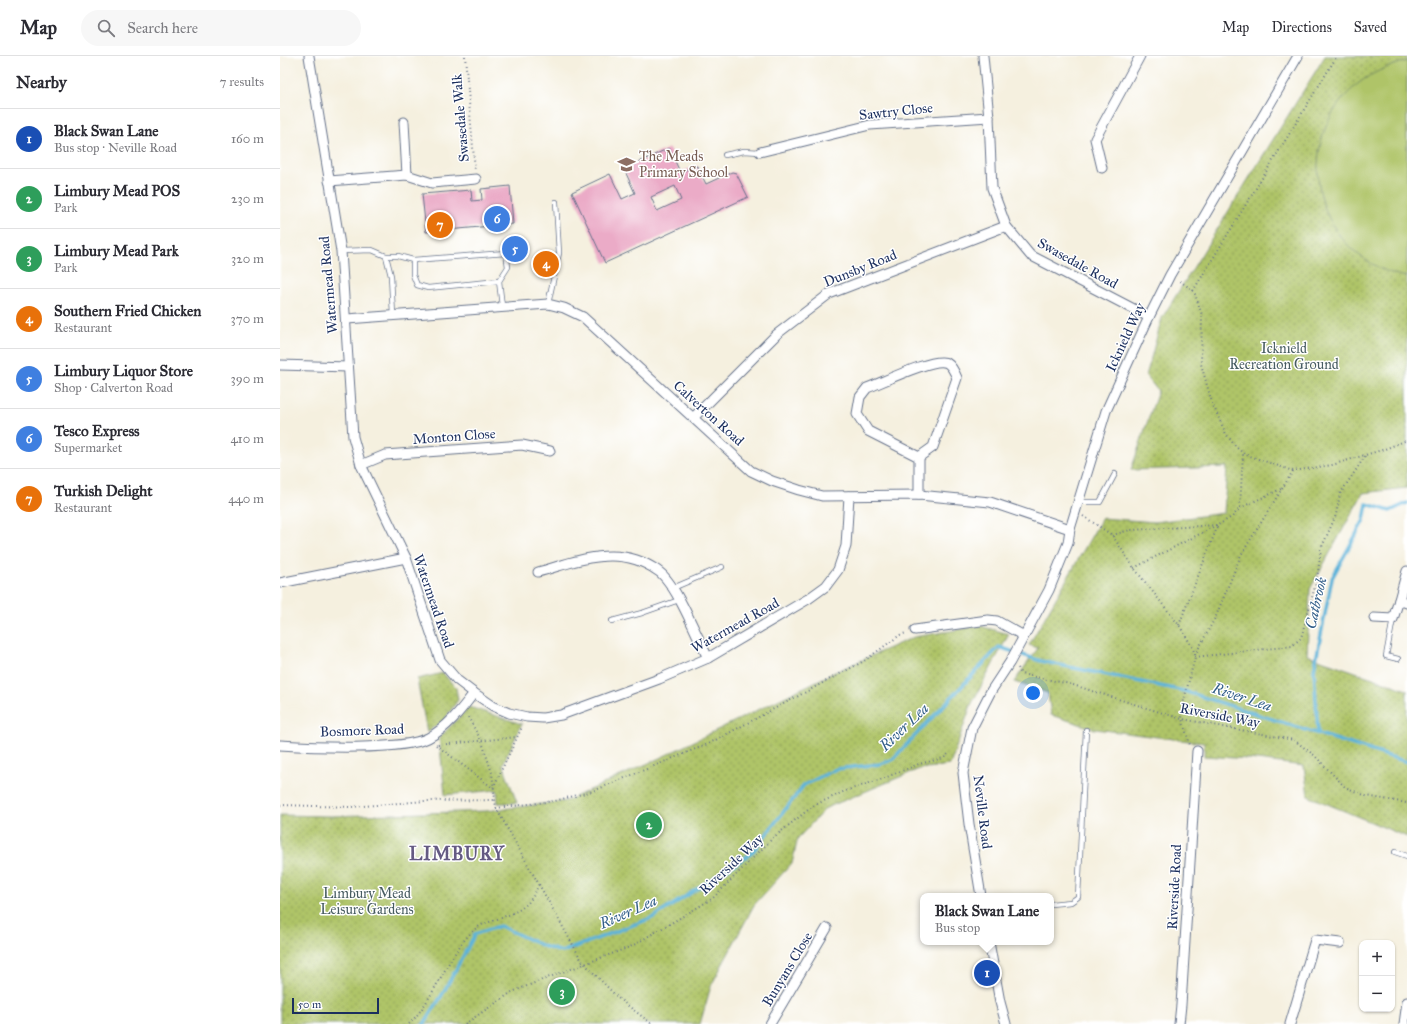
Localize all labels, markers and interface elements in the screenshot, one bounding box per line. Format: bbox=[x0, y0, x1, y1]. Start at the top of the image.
search box bbox=[81, 10, 361, 46]
text: Map bbox=[20, 16, 57, 39]
icon: search bbox=[95, 17, 117, 39]
text: Search here bbox=[127, 19, 198, 37]
text: Map bbox=[1222, 19, 1249, 36]
text: Directions bbox=[1271, 19, 1332, 36]
text: Saved bbox=[1354, 19, 1387, 36]
text: Nearby bbox=[16, 72, 67, 93]
street label: Swasedale Walk bbox=[448, 73, 473, 163]
text: 7 results bbox=[220, 74, 264, 90]
street label: Sawtry Close bbox=[858, 99, 934, 124]
text: Black Swan Lane bbox=[54, 122, 159, 140]
text: 1 bbox=[26, 131, 32, 147]
text: 160 m bbox=[231, 131, 264, 147]
text: Bus stop · Neville Road bbox=[54, 140, 177, 156]
place label: The Meads Primary School bbox=[639, 148, 728, 181]
school or university icon: The Meads Primary School bbox=[616, 154, 636, 174]
text: Limbury Mead POS bbox=[54, 182, 180, 200]
text: 2 bbox=[26, 191, 32, 207]
text: 230 m bbox=[231, 191, 264, 207]
text: Park bbox=[54, 200, 78, 216]
pin: 6 bbox=[484, 204, 510, 234]
pin: 7 bbox=[427, 210, 453, 240]
pin: 5 bbox=[502, 234, 528, 264]
street label: Swasedale Road bbox=[1035, 234, 1121, 293]
street label: Watermead Road bbox=[316, 235, 341, 334]
text: Limbury Mead Park bbox=[54, 242, 179, 260]
street label: Dunsby Road bbox=[821, 246, 899, 291]
pin: 4 bbox=[533, 249, 559, 279]
text: 3 bbox=[26, 251, 32, 267]
text: 320 m bbox=[231, 251, 264, 267]
text: Park bbox=[54, 260, 78, 276]
street label: Icknield Way bbox=[1102, 300, 1149, 374]
text: Southern Fried Chicken bbox=[54, 302, 201, 320]
text: 4 bbox=[25, 311, 33, 327]
text: 370 m bbox=[231, 311, 264, 327]
text: Restaurant bbox=[54, 320, 112, 336]
park label: Icknield Recreation Ground bbox=[1229, 340, 1339, 373]
text: Limbury Liquor Store bbox=[54, 362, 193, 380]
text: 5 bbox=[26, 371, 32, 387]
text: 390 m bbox=[231, 371, 264, 387]
street label: Calverton Road bbox=[670, 377, 748, 450]
text: Shop · Calverton Road bbox=[54, 380, 173, 396]
text: Tesco Express bbox=[54, 422, 140, 440]
street label: Monton Close bbox=[412, 425, 496, 448]
text: 6 bbox=[26, 431, 32, 447]
text: 410 m bbox=[230, 431, 264, 447]
text: Supermarket bbox=[54, 440, 122, 456]
text: Turkish Delight bbox=[54, 482, 153, 500]
text: 7 bbox=[26, 491, 32, 507]
text: 440 m bbox=[228, 491, 264, 507]
text: Restaurant bbox=[54, 500, 112, 516]
street label: Watermead Road bbox=[410, 552, 458, 650]
water label: Catbrook bbox=[1301, 575, 1331, 631]
street label: Watermead Road bbox=[688, 594, 782, 657]
water label: River Lea bbox=[1209, 679, 1274, 715]
your location bbox=[1023, 683, 1043, 703]
water label: River Lea bbox=[875, 699, 932, 755]
street label: Riverside Way bbox=[1179, 699, 1262, 732]
street label: Bosmore Road bbox=[320, 721, 404, 740]
street label: Neville Road bbox=[970, 774, 995, 850]
pin: 2 bbox=[636, 810, 662, 840]
street label: Riverside Way bbox=[696, 830, 767, 898]
district label: LIMBURY bbox=[409, 843, 506, 865]
street label: Riverside Road bbox=[1164, 844, 1185, 930]
park label: Limbury Mead Leisure Gardens bbox=[320, 885, 414, 918]
water label: River Lea bbox=[596, 891, 659, 933]
popup bbox=[920, 893, 1054, 945]
text: Black Swan Lane bbox=[935, 902, 1039, 920]
text: Bus stop bbox=[935, 920, 980, 936]
street label: Bunyans Close bbox=[759, 929, 816, 1009]
map controls bbox=[1359, 940, 1395, 1012]
button: + bbox=[1359, 940, 1395, 976]
pin: 1 bbox=[974, 958, 1000, 988]
button: − bbox=[1359, 976, 1395, 1012]
pin: 3 bbox=[549, 977, 575, 1007]
scale bar bbox=[292, 996, 379, 1015]
text: 50 m bbox=[298, 998, 321, 1011]

